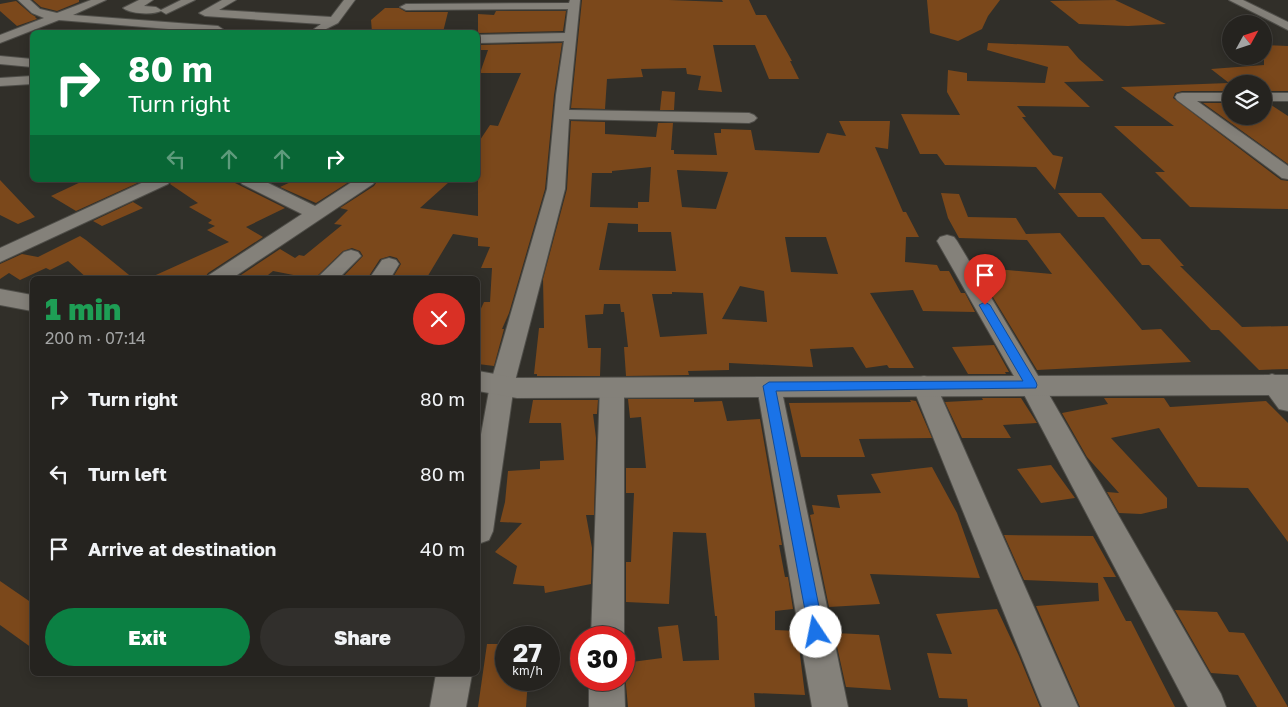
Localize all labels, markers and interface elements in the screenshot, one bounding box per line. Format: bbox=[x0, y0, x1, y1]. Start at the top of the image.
north arrow bbox=[1222, 15, 1272, 65]
map controls bbox=[1222, 15, 1272, 125]
text: 80 m bbox=[128, 48, 213, 90]
icon: right bbox=[45, 50, 110, 115]
button: layers bbox=[1222, 75, 1272, 125]
text: Turn right bbox=[128, 90, 231, 117]
icon: left bbox=[162, 145, 190, 173]
icon: ahead bbox=[215, 145, 243, 173]
icon: ahead bbox=[268, 145, 296, 173]
icon: right bbox=[321, 145, 349, 173]
pin bbox=[964, 254, 1006, 305]
icon: arrive bbox=[971, 261, 999, 289]
text: 1 min bbox=[45, 291, 121, 327]
button: close bbox=[413, 293, 465, 345]
text: 200 m · 07:14 bbox=[45, 328, 146, 348]
icon: right bbox=[45, 385, 73, 413]
text: Turn right bbox=[88, 387, 178, 410]
text: 80 m bbox=[420, 387, 465, 410]
icon: left bbox=[45, 460, 73, 488]
text: Turn left bbox=[88, 462, 167, 485]
text: 80 m bbox=[420, 462, 465, 485]
icon: arrive bbox=[45, 535, 73, 563]
text: Arrive at destination bbox=[88, 537, 276, 560]
text: 40 m bbox=[420, 537, 465, 560]
position arrow bbox=[789, 605, 841, 657]
button: Exit bbox=[45, 608, 250, 666]
button: Share bbox=[260, 608, 465, 666]
speed limit sign: 30 bbox=[570, 626, 635, 691]
text: 27 bbox=[513, 637, 542, 668]
text: km/h bbox=[512, 663, 543, 678]

